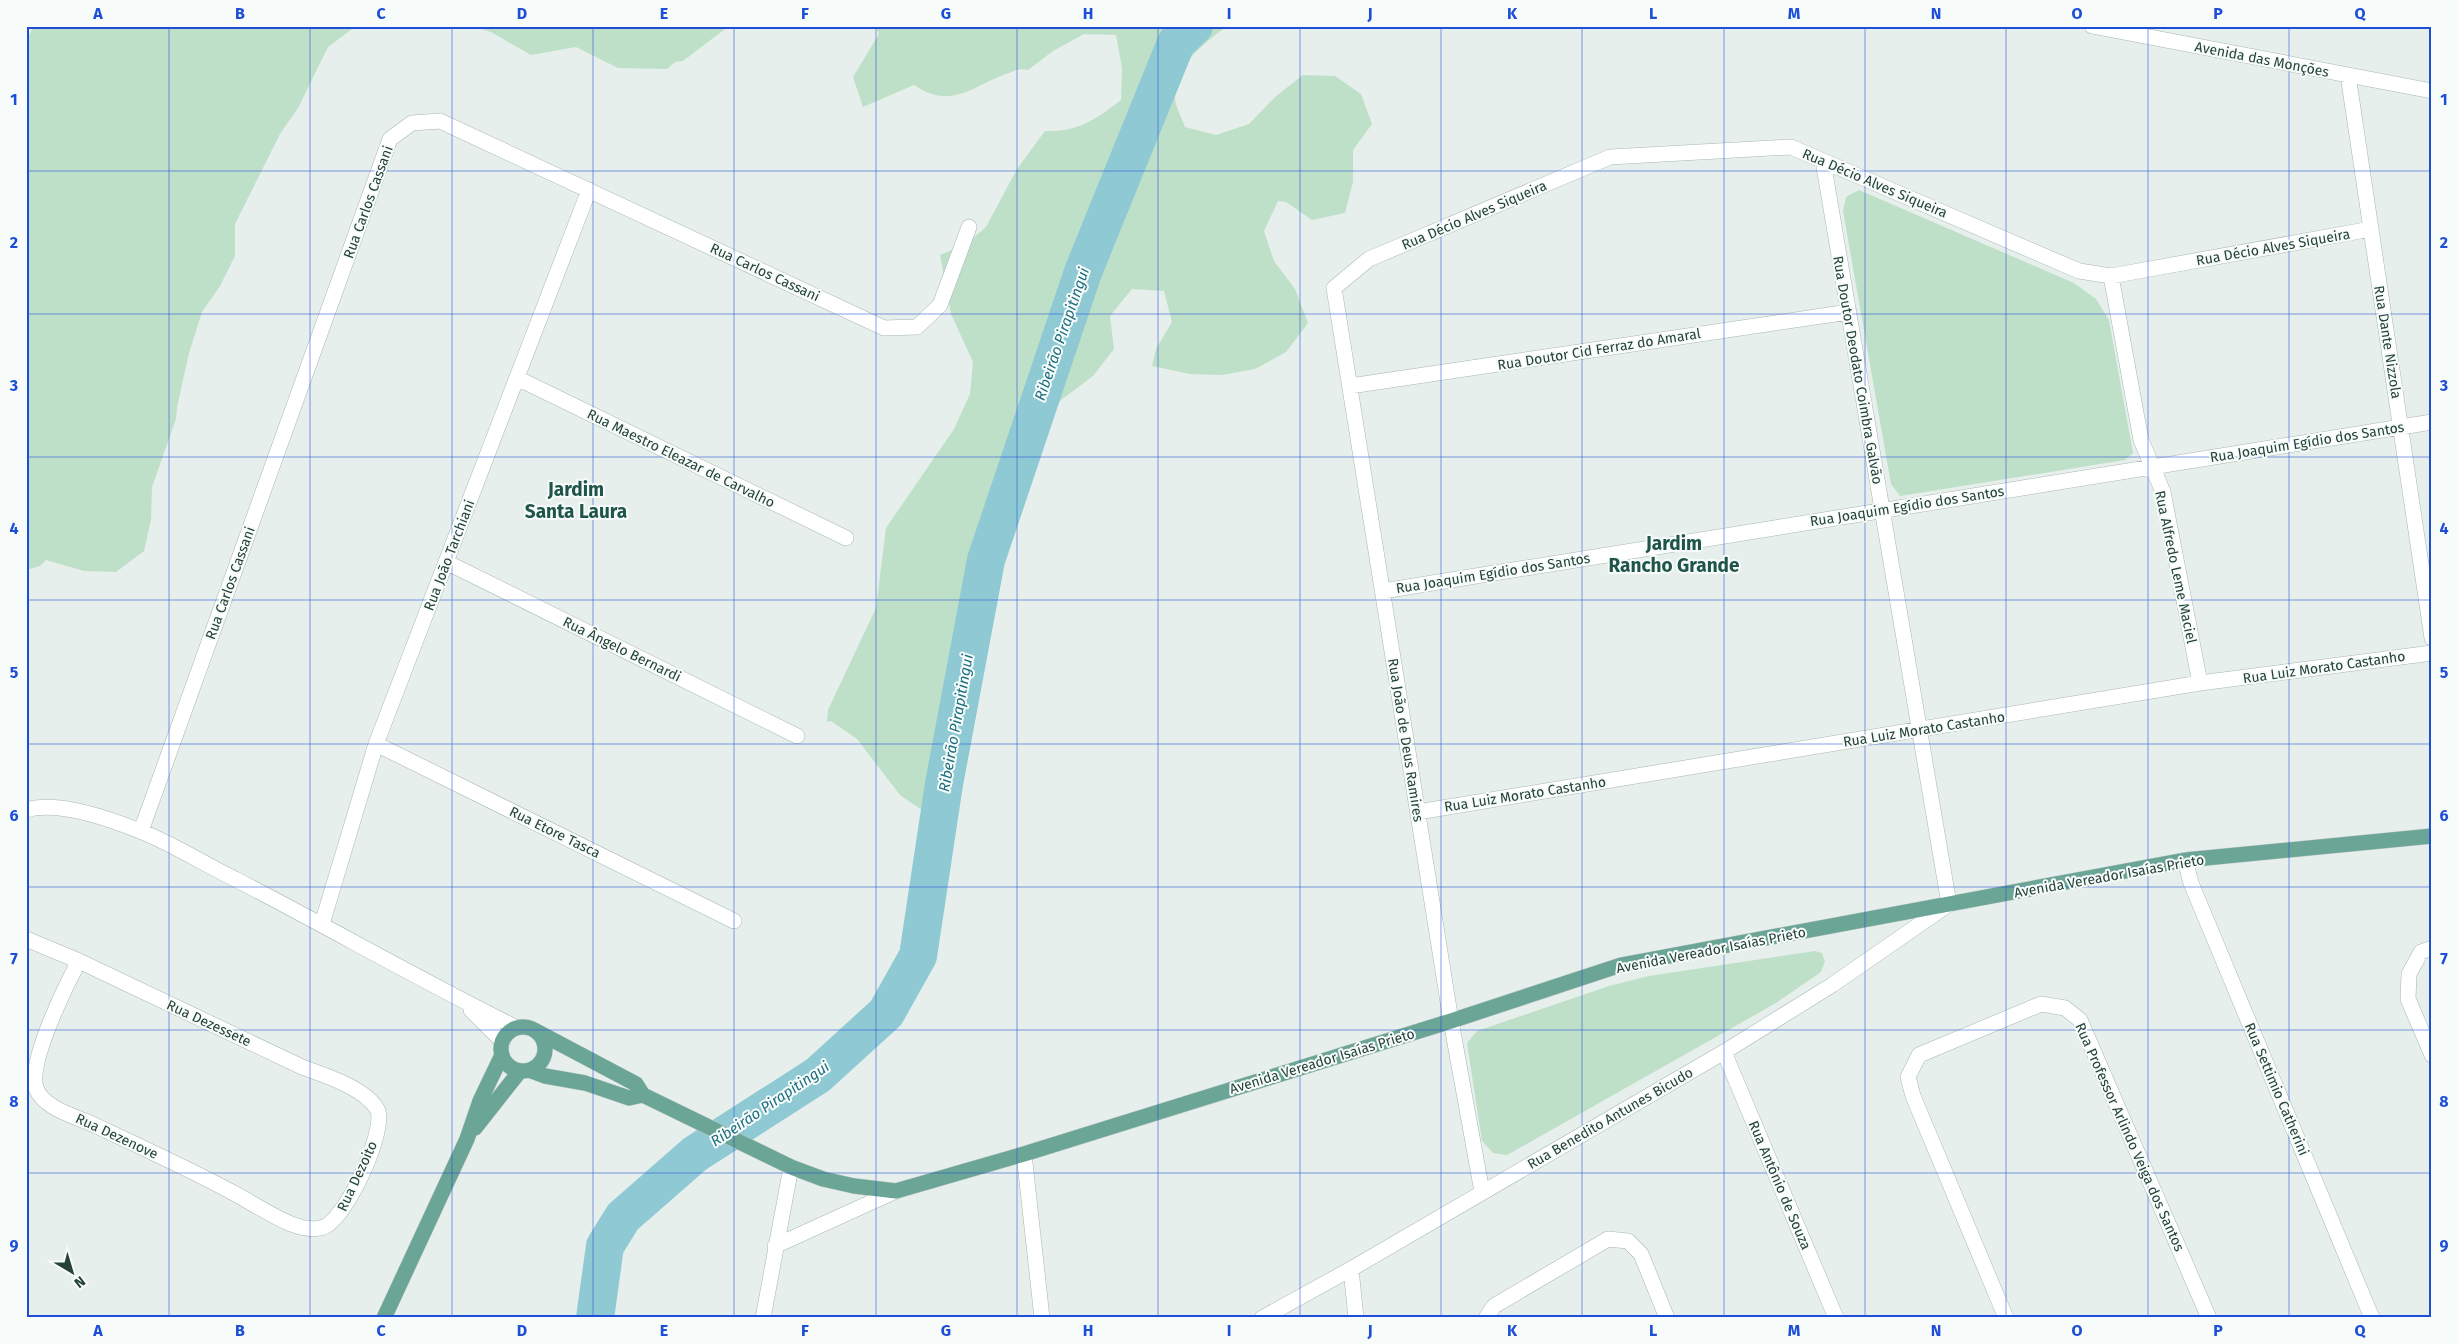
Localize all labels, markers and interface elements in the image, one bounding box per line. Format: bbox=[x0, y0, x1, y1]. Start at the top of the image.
text: A bbox=[92, 4, 103, 23]
text: B bbox=[235, 4, 245, 23]
text: C bbox=[376, 4, 386, 23]
text: D bbox=[517, 4, 527, 23]
text: E bbox=[660, 4, 668, 23]
text: F bbox=[801, 4, 809, 23]
text: G bbox=[941, 4, 951, 23]
text: H bbox=[1083, 4, 1093, 23]
text: I bbox=[1227, 4, 1231, 23]
text: J bbox=[1366, 4, 1373, 23]
text: K bbox=[1507, 4, 1518, 23]
text: L bbox=[1649, 4, 1657, 23]
text: M bbox=[1788, 4, 1801, 23]
text: N bbox=[1931, 4, 1941, 23]
text: O bbox=[2071, 4, 2083, 23]
text: P bbox=[2213, 4, 2223, 23]
text: Q bbox=[2354, 4, 2366, 23]
street label: Avenida das Monções bbox=[2193, 38, 2331, 81]
text: 1 bbox=[10, 90, 18, 109]
text: 1 bbox=[2440, 90, 2448, 109]
street label: Rua Carlos Cassani bbox=[340, 143, 397, 261]
street label: Rua Décio Alves Siqueira bbox=[1800, 145, 1950, 222]
street label: Rua Décio Alves Siqueira bbox=[1399, 177, 1549, 254]
street label: Rua Décio Alves Siqueira bbox=[2195, 226, 2351, 269]
text: 2 bbox=[10, 233, 18, 252]
text: 2 bbox=[2440, 233, 2448, 252]
street label: Rua Carlos Cassani bbox=[707, 240, 822, 305]
street label: Rua Doutor Deodato Coimbra Galvão bbox=[1829, 254, 1886, 486]
water label: Ribeirão Pirapitingui bbox=[1031, 265, 1093, 403]
street label: Rua Dante Nizzola bbox=[2370, 284, 2405, 400]
street label: Rua Doutor Cid Ferraz do Amaral bbox=[1496, 325, 1702, 374]
text: 3 bbox=[9, 376, 18, 395]
text: 3 bbox=[2439, 376, 2448, 395]
street label: Rua Maestro Eleazar de Carvalho bbox=[584, 405, 777, 511]
street label: Rua Joaquim Egídio dos Santos bbox=[2209, 419, 2406, 466]
district label: Jardim Santa Laura bbox=[525, 478, 627, 523]
street label: Rua Joaquim Egídio dos Santos bbox=[1809, 483, 2006, 530]
street label: Rua Alfredo Leme Maciel bbox=[2151, 489, 2200, 645]
street label: Rua João Tarchiani bbox=[420, 497, 478, 613]
text: 4 bbox=[9, 519, 19, 538]
text: 4 bbox=[2439, 519, 2449, 538]
street label: Rua Carlos Cassani bbox=[202, 524, 259, 642]
district label: Jardim Rancho Grande bbox=[1608, 532, 1740, 577]
street label: Rua Joaquim Egídio dos Santos bbox=[1395, 550, 1592, 597]
street label: Rua Ângelo Bernardi bbox=[560, 613, 684, 685]
street label: Rua Luiz Morato Castanho bbox=[2242, 648, 2406, 687]
water label: Ribeirão Pirapitingui bbox=[935, 653, 977, 793]
street label: Rua João de Deus Ramires bbox=[1384, 657, 1427, 824]
text: 5 bbox=[10, 663, 19, 682]
text: 5 bbox=[2440, 663, 2449, 682]
street label: Rua Luiz Morato Castanho bbox=[1842, 708, 2006, 751]
street label: Rua Luiz Morato Castanho bbox=[1443, 773, 1607, 816]
street label: Rua Etore Tasca bbox=[506, 803, 603, 862]
text: 6 bbox=[9, 806, 19, 825]
text: 6 bbox=[2439, 806, 2449, 825]
street label: Avenida Vereador Isaías Prieto bbox=[2013, 851, 2206, 902]
street label: Avenida Vereador Isaías Prieto bbox=[1615, 924, 1807, 977]
text: 7 bbox=[10, 949, 18, 968]
text: 7 bbox=[2440, 949, 2448, 968]
street label: Rua Dezessete bbox=[164, 996, 254, 1050]
street label: Rua Professor Arlindo Veiga dos Santos bbox=[2071, 1020, 2188, 1255]
street label: Rua Settimio Catherini bbox=[2241, 1020, 2312, 1158]
street label: Avenida Vereador Isaías Prieto bbox=[1227, 1025, 1417, 1098]
water label: Ribeirão Pirapitingui bbox=[707, 1058, 833, 1150]
street label: Rua Benedito Antunes Bicudo bbox=[1525, 1064, 1696, 1173]
text: 8 bbox=[9, 1092, 19, 1111]
text: 8 bbox=[2439, 1092, 2449, 1111]
street label: Rua Dezenove bbox=[73, 1110, 161, 1163]
street label: Rua Antônio de Souza bbox=[1745, 1118, 1814, 1252]
street label: Rua Dezoito bbox=[334, 1138, 381, 1214]
text: 9 bbox=[10, 1236, 19, 1255]
text: 9 bbox=[2440, 1236, 2449, 1255]
north arrow bbox=[48, 1246, 98, 1296]
text: N bbox=[71, 1272, 89, 1291]
text: A bbox=[92, 1321, 103, 1340]
text: B bbox=[235, 1321, 245, 1340]
text: C bbox=[376, 1321, 386, 1340]
text: D bbox=[517, 1321, 527, 1340]
text: E bbox=[660, 1321, 668, 1340]
text: F bbox=[801, 1321, 809, 1340]
text: G bbox=[941, 1321, 951, 1340]
text: H bbox=[1083, 1321, 1093, 1340]
text: I bbox=[1227, 1321, 1231, 1340]
text: J bbox=[1366, 1321, 1373, 1340]
text: K bbox=[1507, 1321, 1518, 1340]
text: L bbox=[1649, 1321, 1657, 1340]
text: M bbox=[1788, 1321, 1801, 1340]
text: N bbox=[1931, 1321, 1941, 1340]
text: O bbox=[2071, 1321, 2083, 1340]
text: P bbox=[2213, 1321, 2223, 1340]
text: Q bbox=[2354, 1321, 2366, 1340]

